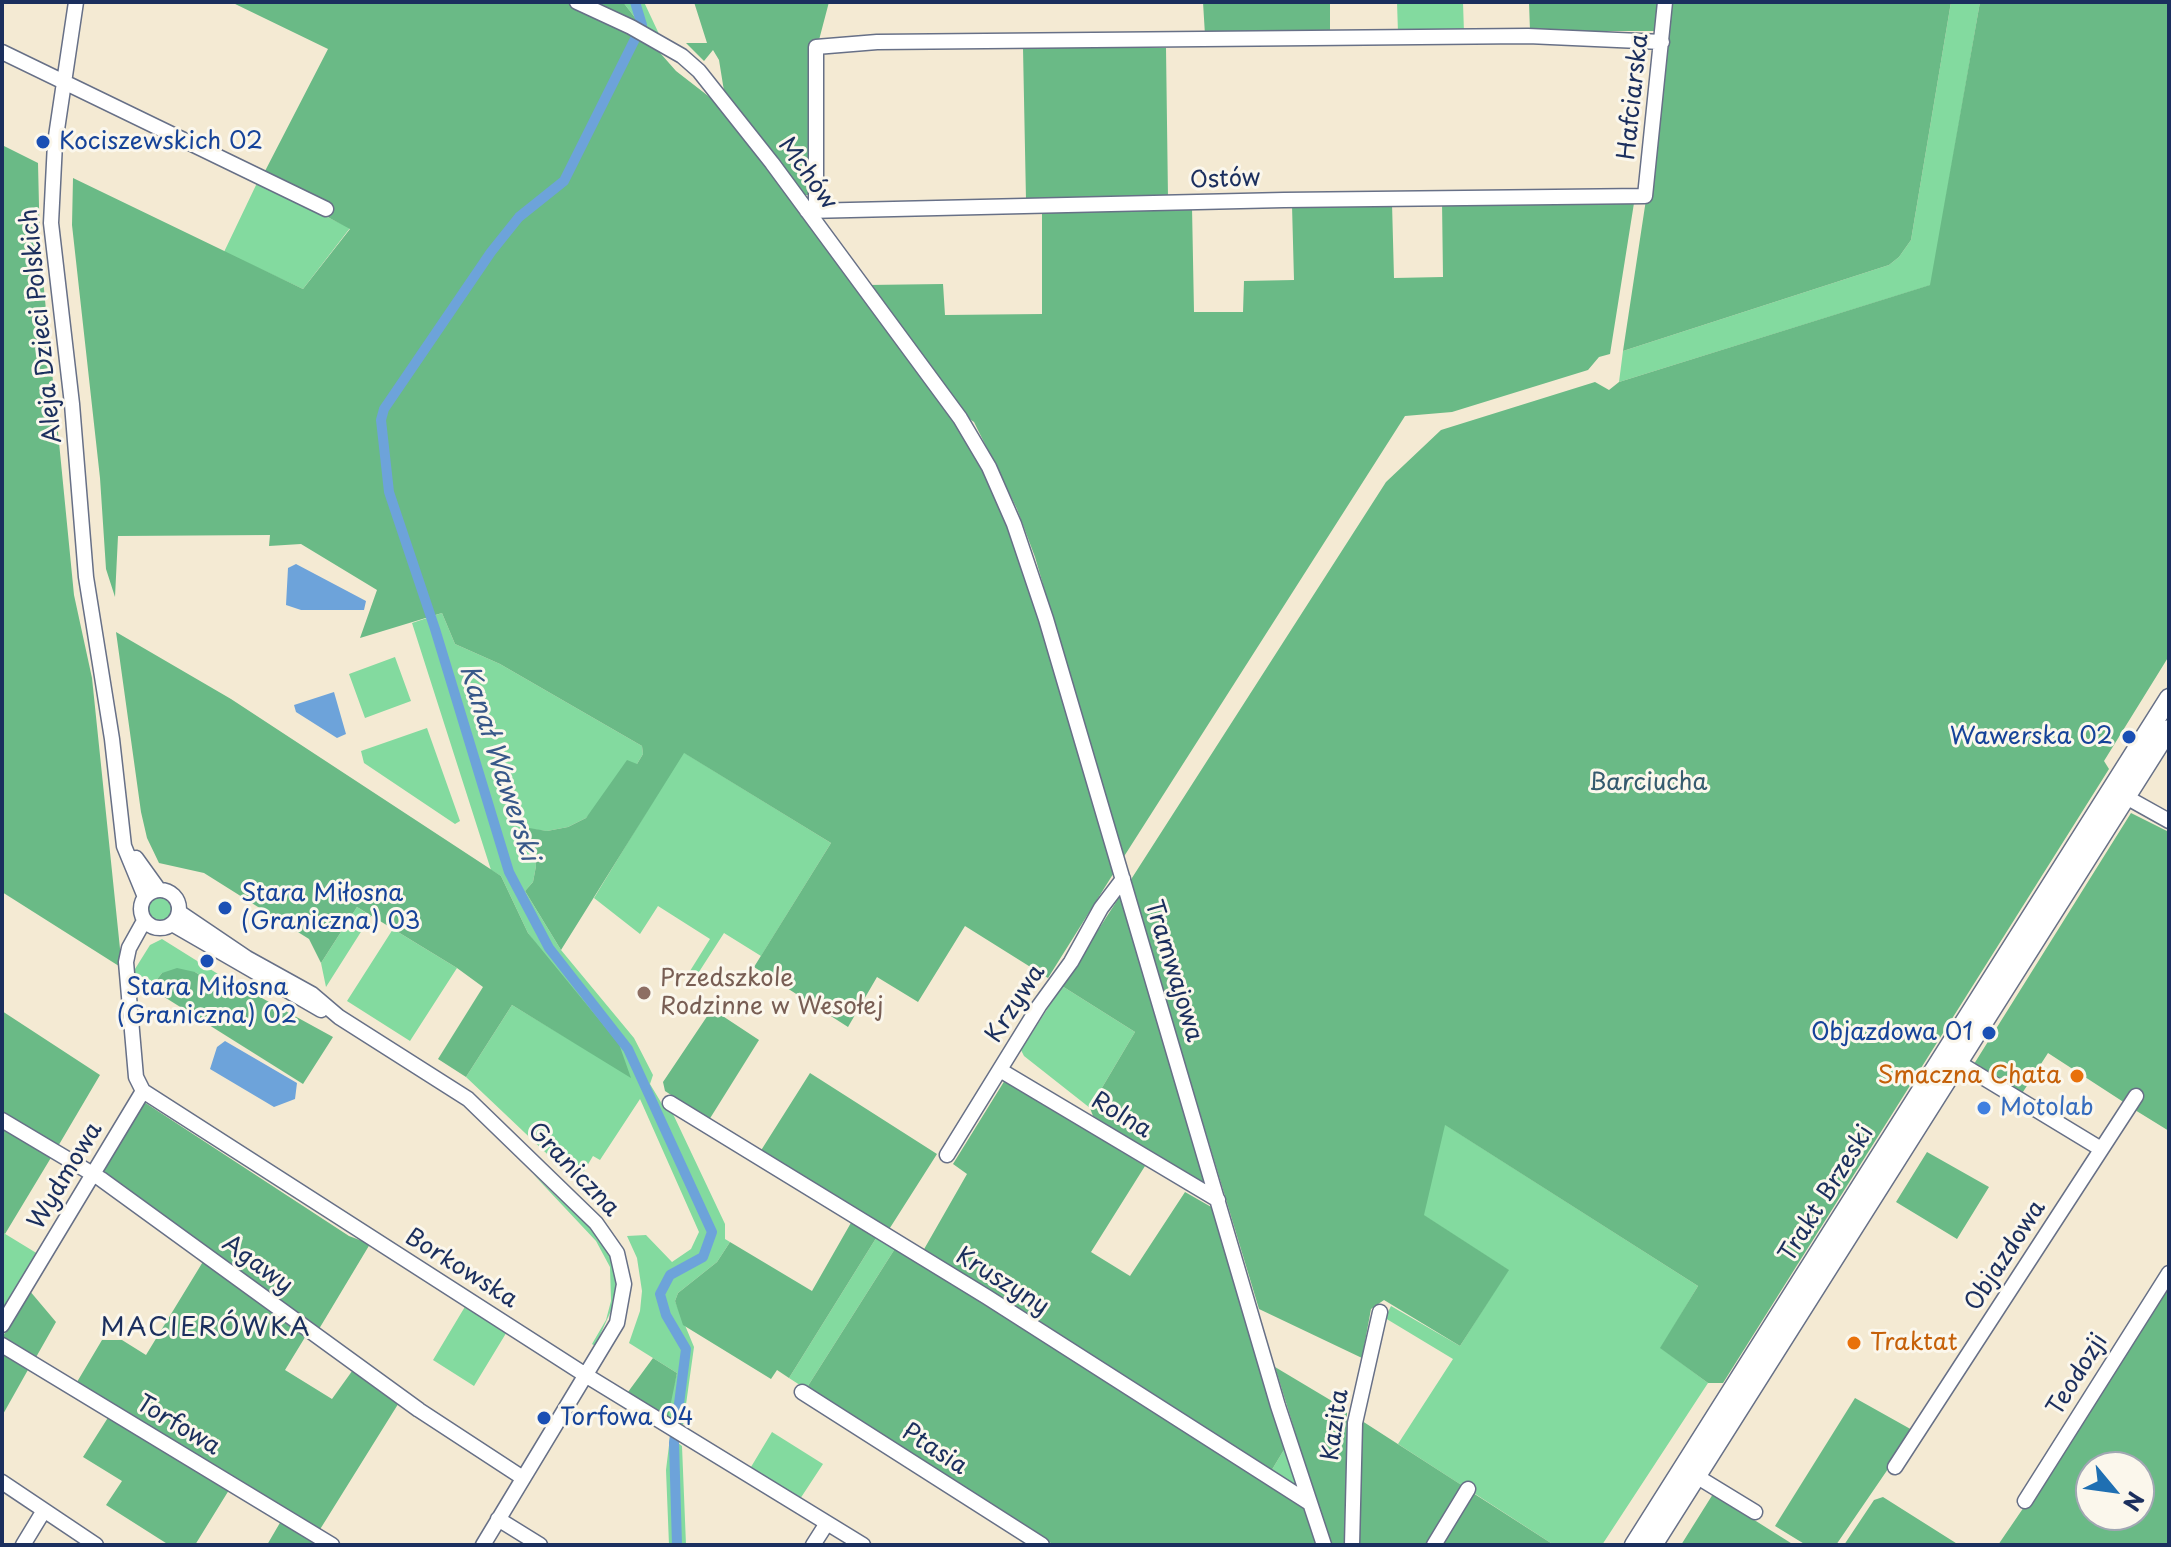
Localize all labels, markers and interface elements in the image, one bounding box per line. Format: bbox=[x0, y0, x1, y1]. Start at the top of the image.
street label: Hafciarska bbox=[1613, 32, 1655, 162]
place label: Kociszewskich 02 bbox=[59, 128, 263, 156]
street label: Mchów bbox=[771, 132, 843, 216]
marker: Kociszewskich 02 bbox=[34, 133, 52, 151]
street label: Ostów bbox=[1189, 164, 1261, 196]
street label: Aleja Dzieci Polskich bbox=[15, 207, 69, 445]
water label: Kanał Wawerski bbox=[452, 661, 544, 865]
place label: Wawerska 02 bbox=[1950, 723, 2113, 751]
marker: Wawerska 02 bbox=[2120, 728, 2138, 746]
park label: Barciucha bbox=[1589, 769, 1707, 797]
place label: Stara Miłosna (Graniczna) 03 bbox=[241, 880, 420, 936]
street label: Tramwajowa bbox=[1138, 897, 1208, 1045]
marker: Stara Miłosna (Graniczna) 03 bbox=[216, 899, 234, 917]
marker: Stara Miłosna (Graniczna) 02 bbox=[198, 952, 216, 970]
street label: Krzywa bbox=[980, 960, 1052, 1048]
place label: Przedszkole Rodzinne w Wesołej bbox=[660, 965, 884, 1021]
place label: Stara Miłosna (Graniczna) 02 bbox=[117, 974, 297, 1030]
marker: Przedszkole Rodzinne w Wesołej bbox=[635, 984, 653, 1002]
place label: Objazdowa 01 bbox=[1811, 1019, 1973, 1047]
marker: Objazdowa 01 bbox=[1980, 1024, 1998, 1042]
place label: Smaczna Chata bbox=[1877, 1062, 2061, 1090]
marker: Smaczna Chata bbox=[2068, 1067, 2086, 1085]
street label: Rolna bbox=[1086, 1087, 1156, 1145]
place label: Motolab bbox=[2000, 1094, 2094, 1122]
marker: Motolab bbox=[1975, 1099, 1993, 1117]
street label: Wydmowa bbox=[23, 1117, 109, 1235]
street label: Graniczna bbox=[521, 1117, 625, 1223]
street label: Trakt Brzeski bbox=[1774, 1120, 1880, 1268]
street label: Objazdowa bbox=[1960, 1195, 2052, 1317]
street label: Borkowska bbox=[399, 1223, 523, 1315]
street label: Agawy bbox=[216, 1230, 298, 1300]
street label: Kruszyny bbox=[950, 1242, 1054, 1322]
district label: MACIERÓWKA bbox=[102, 1313, 310, 1345]
place label: Traktat bbox=[1870, 1329, 1958, 1357]
street label: Teodozji bbox=[2042, 1329, 2114, 1421]
marker: Traktat bbox=[1845, 1334, 1863, 1352]
street label: Kazita bbox=[1317, 1387, 1355, 1463]
street label: Torfowa bbox=[131, 1390, 225, 1462]
place label: Torfowa 04 bbox=[560, 1404, 694, 1432]
marker: Torfowa 04 bbox=[535, 1409, 553, 1427]
street label: Ptasia bbox=[896, 1418, 972, 1482]
north arrow bbox=[2075, 1451, 2155, 1531]
text: N bbox=[2116, 1486, 2153, 1518]

